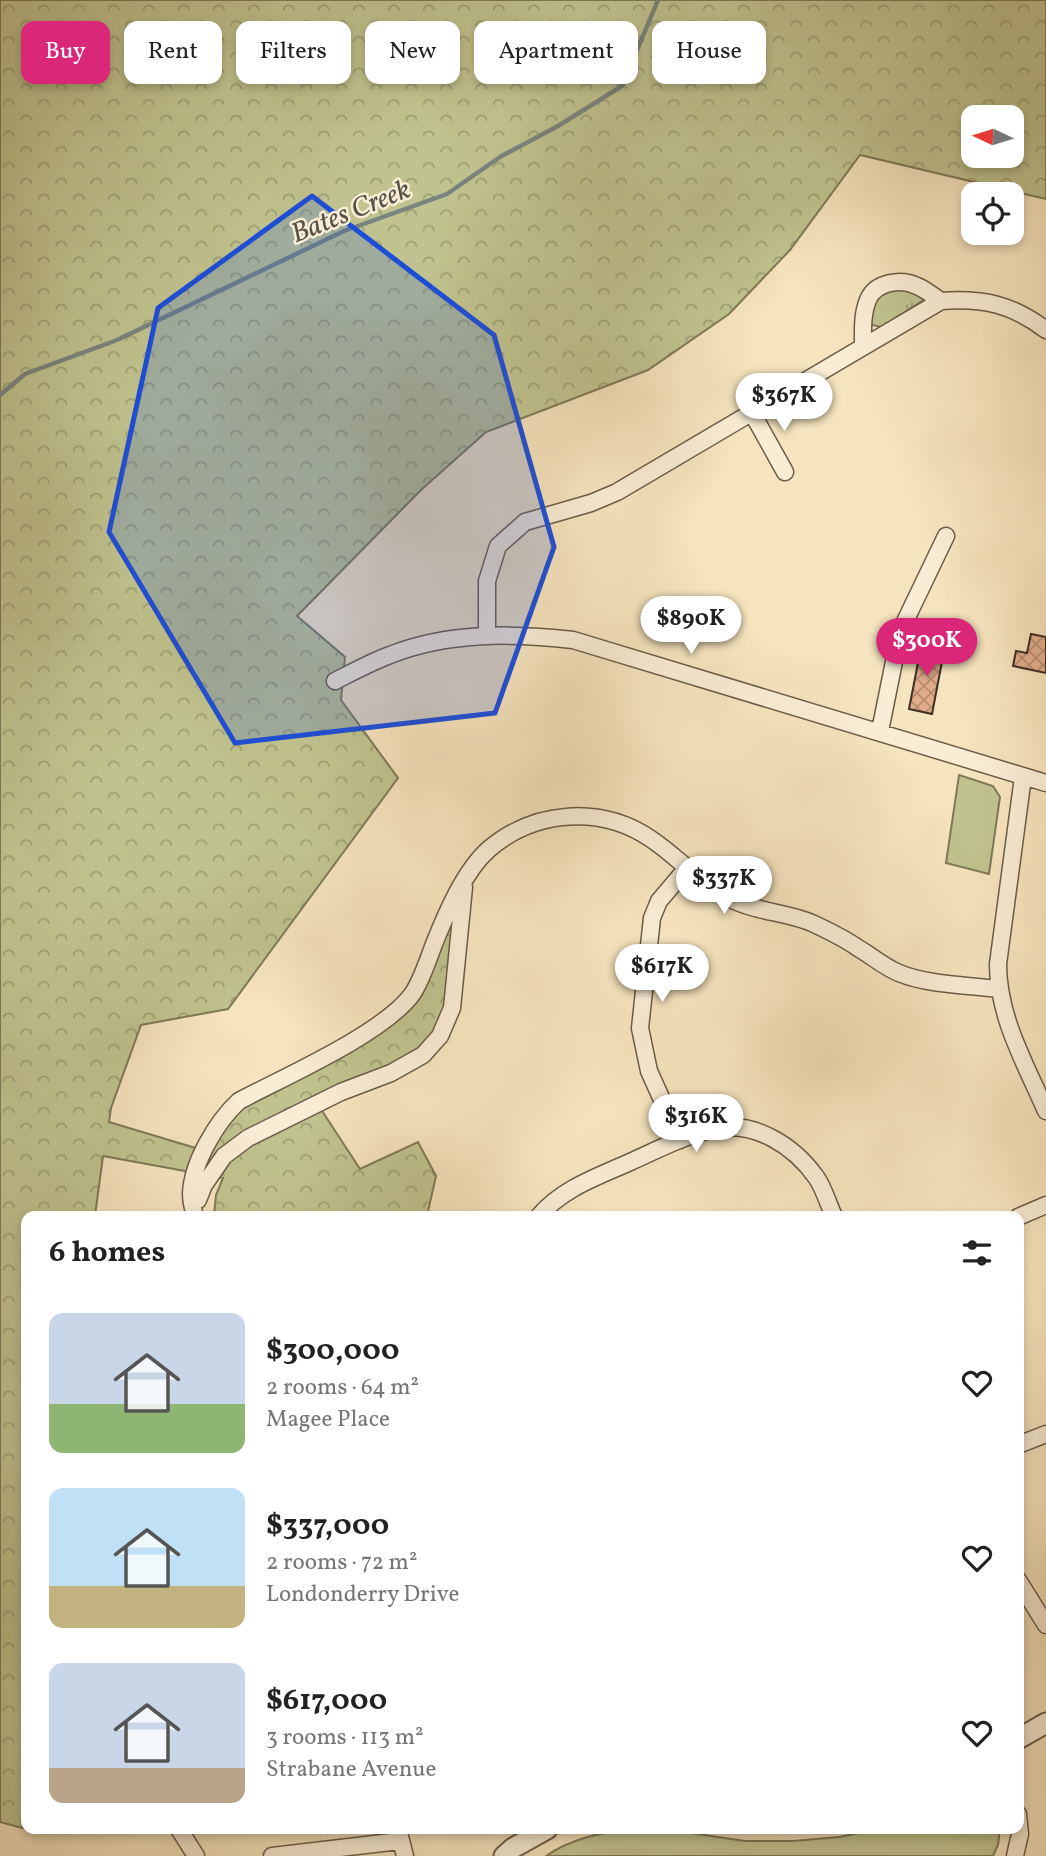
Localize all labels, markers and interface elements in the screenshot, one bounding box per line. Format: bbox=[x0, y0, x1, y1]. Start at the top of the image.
chip: Buy bbox=[21, 21, 110, 84]
chip: Rent bbox=[124, 21, 222, 84]
chip: Filters bbox=[236, 21, 351, 84]
chip: New bbox=[365, 21, 460, 84]
chip: Apartment bbox=[474, 21, 638, 84]
chip: House bbox=[652, 21, 766, 84]
north arrow bbox=[961, 105, 1024, 168]
map controls bbox=[961, 105, 1024, 245]
water label: Bates Creek bbox=[285, 171, 416, 254]
button: locate bbox=[961, 182, 1024, 245]
pin: $367K bbox=[735, 374, 833, 433]
text: $367K bbox=[752, 380, 816, 412]
pin: $890K bbox=[642, 596, 740, 656]
text: $890K bbox=[656, 603, 726, 635]
pin: $300K bbox=[878, 618, 976, 678]
text: $300K bbox=[892, 625, 962, 657]
pin: $337K bbox=[675, 856, 773, 916]
text: $337K bbox=[692, 863, 756, 895]
pin: $617K bbox=[613, 944, 711, 1004]
text: $617K bbox=[631, 951, 693, 983]
pin: $316K bbox=[647, 1094, 745, 1154]
text: $316K bbox=[664, 1101, 728, 1133]
text: 6 homes bbox=[49, 1232, 165, 1274]
icon: filters bbox=[958, 1234, 996, 1272]
text: $300,000 bbox=[266, 1330, 400, 1372]
icon: home bbox=[105, 1341, 189, 1425]
icon: heart bbox=[958, 1364, 996, 1402]
text: 2 rooms · 64 m² bbox=[266, 1372, 419, 1404]
text: Magee Place bbox=[266, 1404, 390, 1436]
text: $337,000 bbox=[266, 1505, 389, 1547]
icon: home bbox=[105, 1516, 189, 1600]
icon: heart bbox=[958, 1539, 996, 1577]
text: 2 rooms · 72 m² bbox=[266, 1547, 417, 1579]
text: Londonderry Drive bbox=[266, 1579, 459, 1611]
text: $617,000 bbox=[266, 1680, 387, 1722]
icon: home bbox=[105, 1691, 189, 1775]
icon: heart bbox=[958, 1714, 996, 1752]
text: 3 rooms · 113 m² bbox=[266, 1722, 424, 1754]
text: Strabane Avenue bbox=[266, 1754, 436, 1786]

